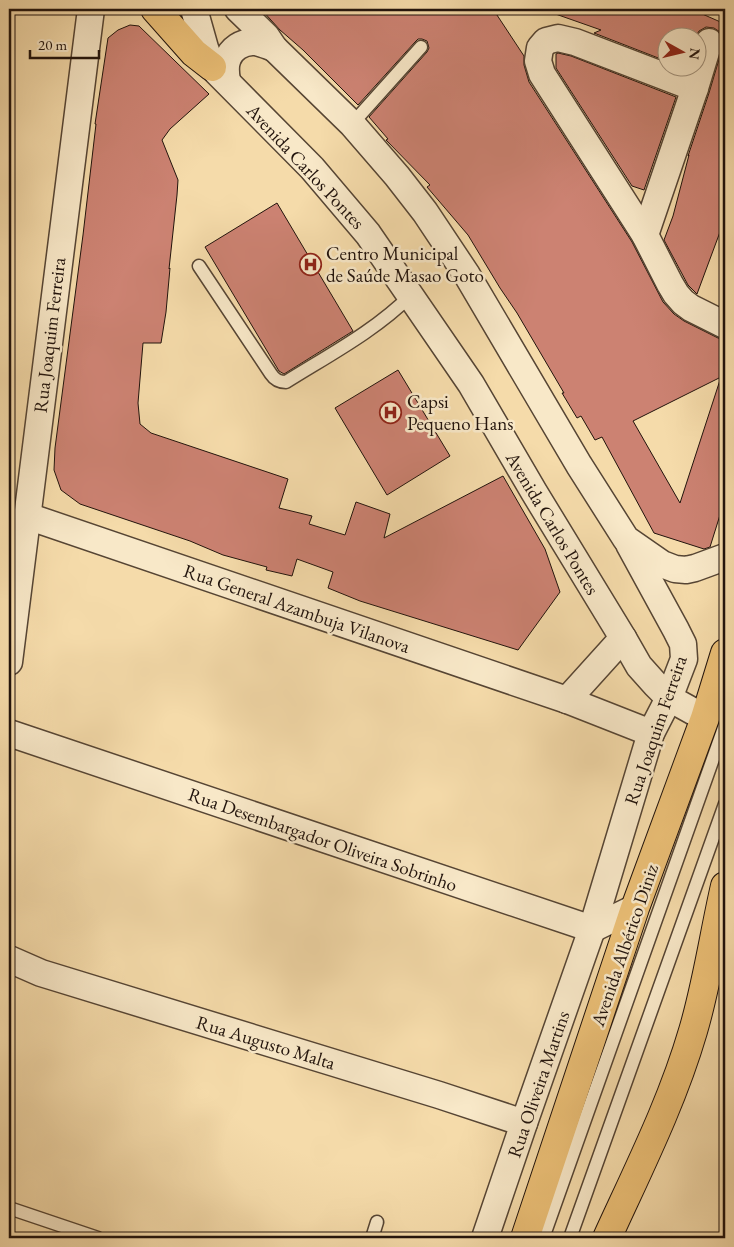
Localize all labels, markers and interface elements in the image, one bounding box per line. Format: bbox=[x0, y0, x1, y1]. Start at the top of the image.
scale bar bbox=[30, 28, 99, 60]
north arrow bbox=[656, 28, 706, 78]
text: 20 m bbox=[38, 35, 67, 54]
text: N bbox=[685, 47, 705, 61]
street label: Avenida Carlos Pontes bbox=[240, 98, 370, 234]
place label: Centro Municipal de Saúde Masao Goto bbox=[326, 241, 484, 288]
hospital icon: Centro Municipal de Saúde Masao Goto bbox=[298, 252, 322, 276]
street label: Rua Joaquim Ferreira bbox=[28, 255, 71, 414]
place label: Capsi Pequeno Hans bbox=[407, 389, 513, 436]
hospital icon: Capsi Pequeno Hans bbox=[379, 400, 403, 424]
street label: Avenida Carlos Pontes bbox=[499, 446, 605, 599]
street label: Rua General Azambuja Vilanova bbox=[180, 558, 414, 659]
street label: Rua Joaquim Ferreira bbox=[618, 652, 693, 808]
street label: Rua Desembargador Oliveira Sobrinho bbox=[185, 782, 461, 897]
street label: Avenida Albérico Diniz bbox=[585, 860, 664, 1031]
street label: Rua Oliveira Martins bbox=[502, 1007, 575, 1161]
street label: Rua Augusto Malta bbox=[193, 1009, 339, 1076]

